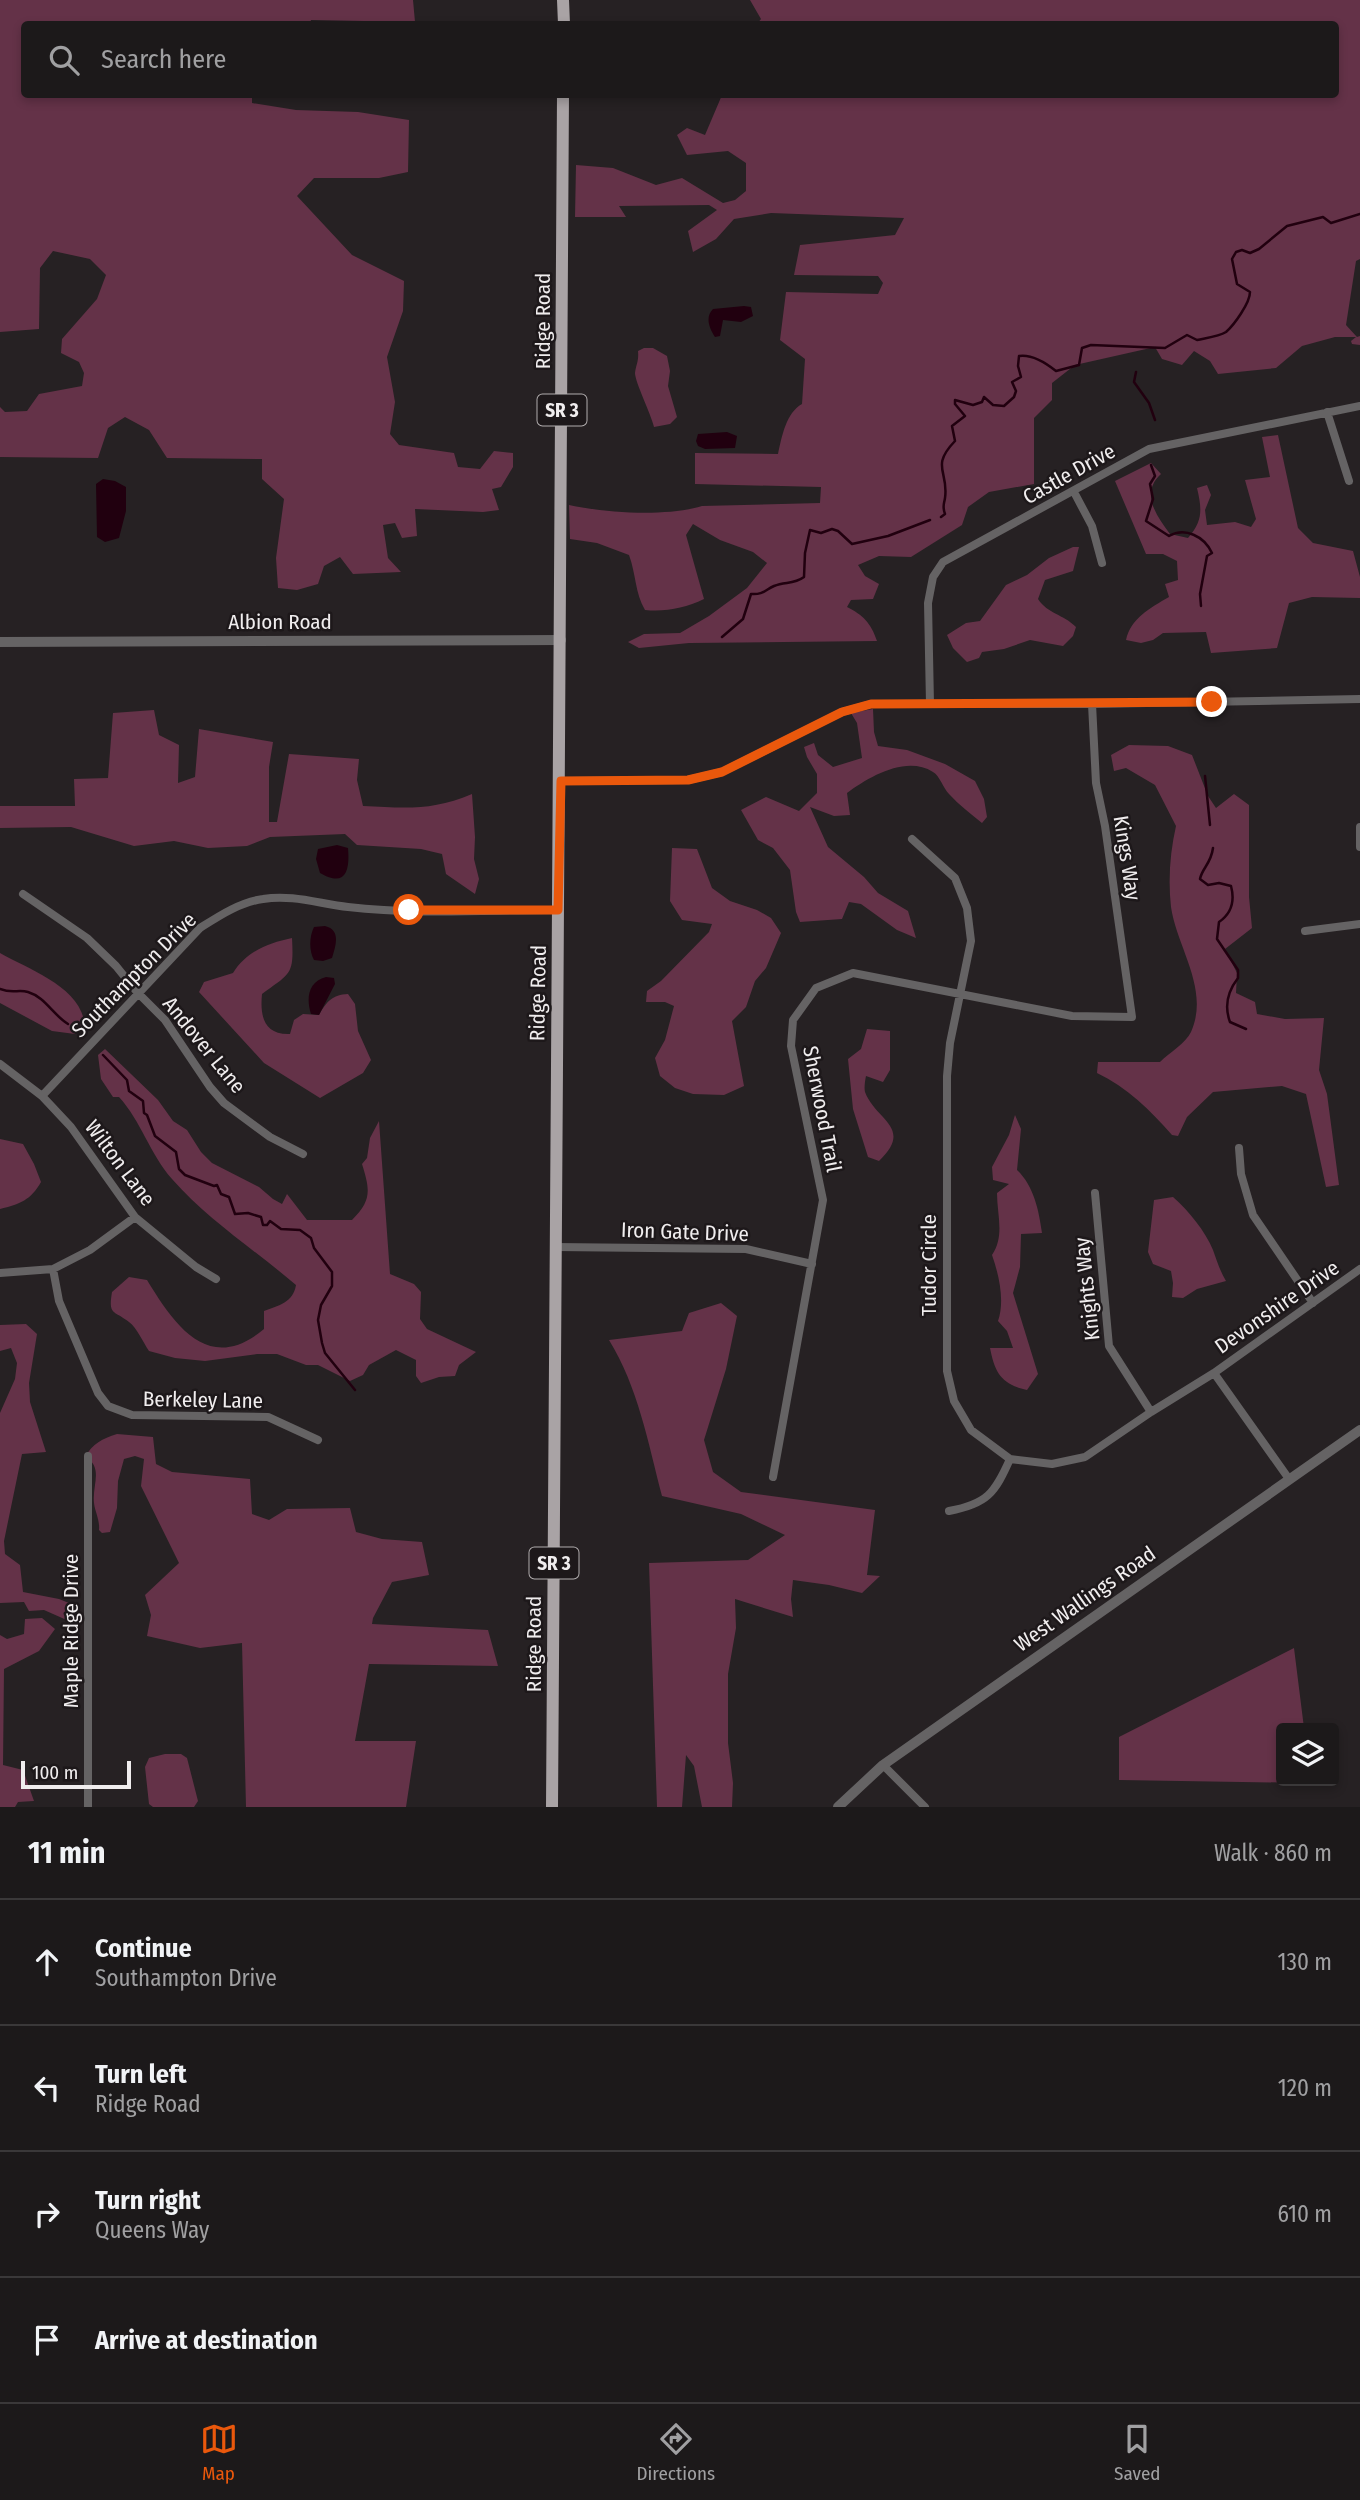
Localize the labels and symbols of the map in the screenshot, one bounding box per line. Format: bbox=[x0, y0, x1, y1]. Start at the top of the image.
street label: Ridge Road bbox=[530, 273, 556, 369]
road number: SR 3 bbox=[538, 394, 586, 426]
street label: Castle Drive bbox=[1018, 438, 1120, 510]
street label: Albion Road bbox=[228, 609, 332, 635]
route end bbox=[1196, 686, 1227, 717]
street label: Kings Way bbox=[1107, 814, 1147, 903]
route start bbox=[393, 894, 424, 925]
street label: Southampton Drive bbox=[66, 907, 202, 1043]
street label: Ridge Road bbox=[524, 945, 552, 1041]
street label: Andover Lane bbox=[157, 991, 251, 1099]
street label: Sherwood Trail bbox=[797, 1044, 847, 1175]
street label: Wilton Lane bbox=[79, 1115, 161, 1211]
street label: Tudor Circle bbox=[916, 1214, 942, 1316]
street label: Iron Gate Drive bbox=[621, 1217, 749, 1247]
street label: Knights Way bbox=[1069, 1235, 1105, 1342]
street label: Devonshire Drive bbox=[1210, 1255, 1344, 1359]
street label: Berkeley Lane bbox=[143, 1386, 263, 1414]
street label: West Wallings Road bbox=[1009, 1541, 1161, 1657]
road number: SR 3 bbox=[530, 1548, 578, 1578]
street label: Maple Ridge Drive bbox=[58, 1554, 84, 1708]
street label: Ridge Road bbox=[521, 1596, 547, 1692]
scale bar bbox=[21, 1758, 131, 1790]

